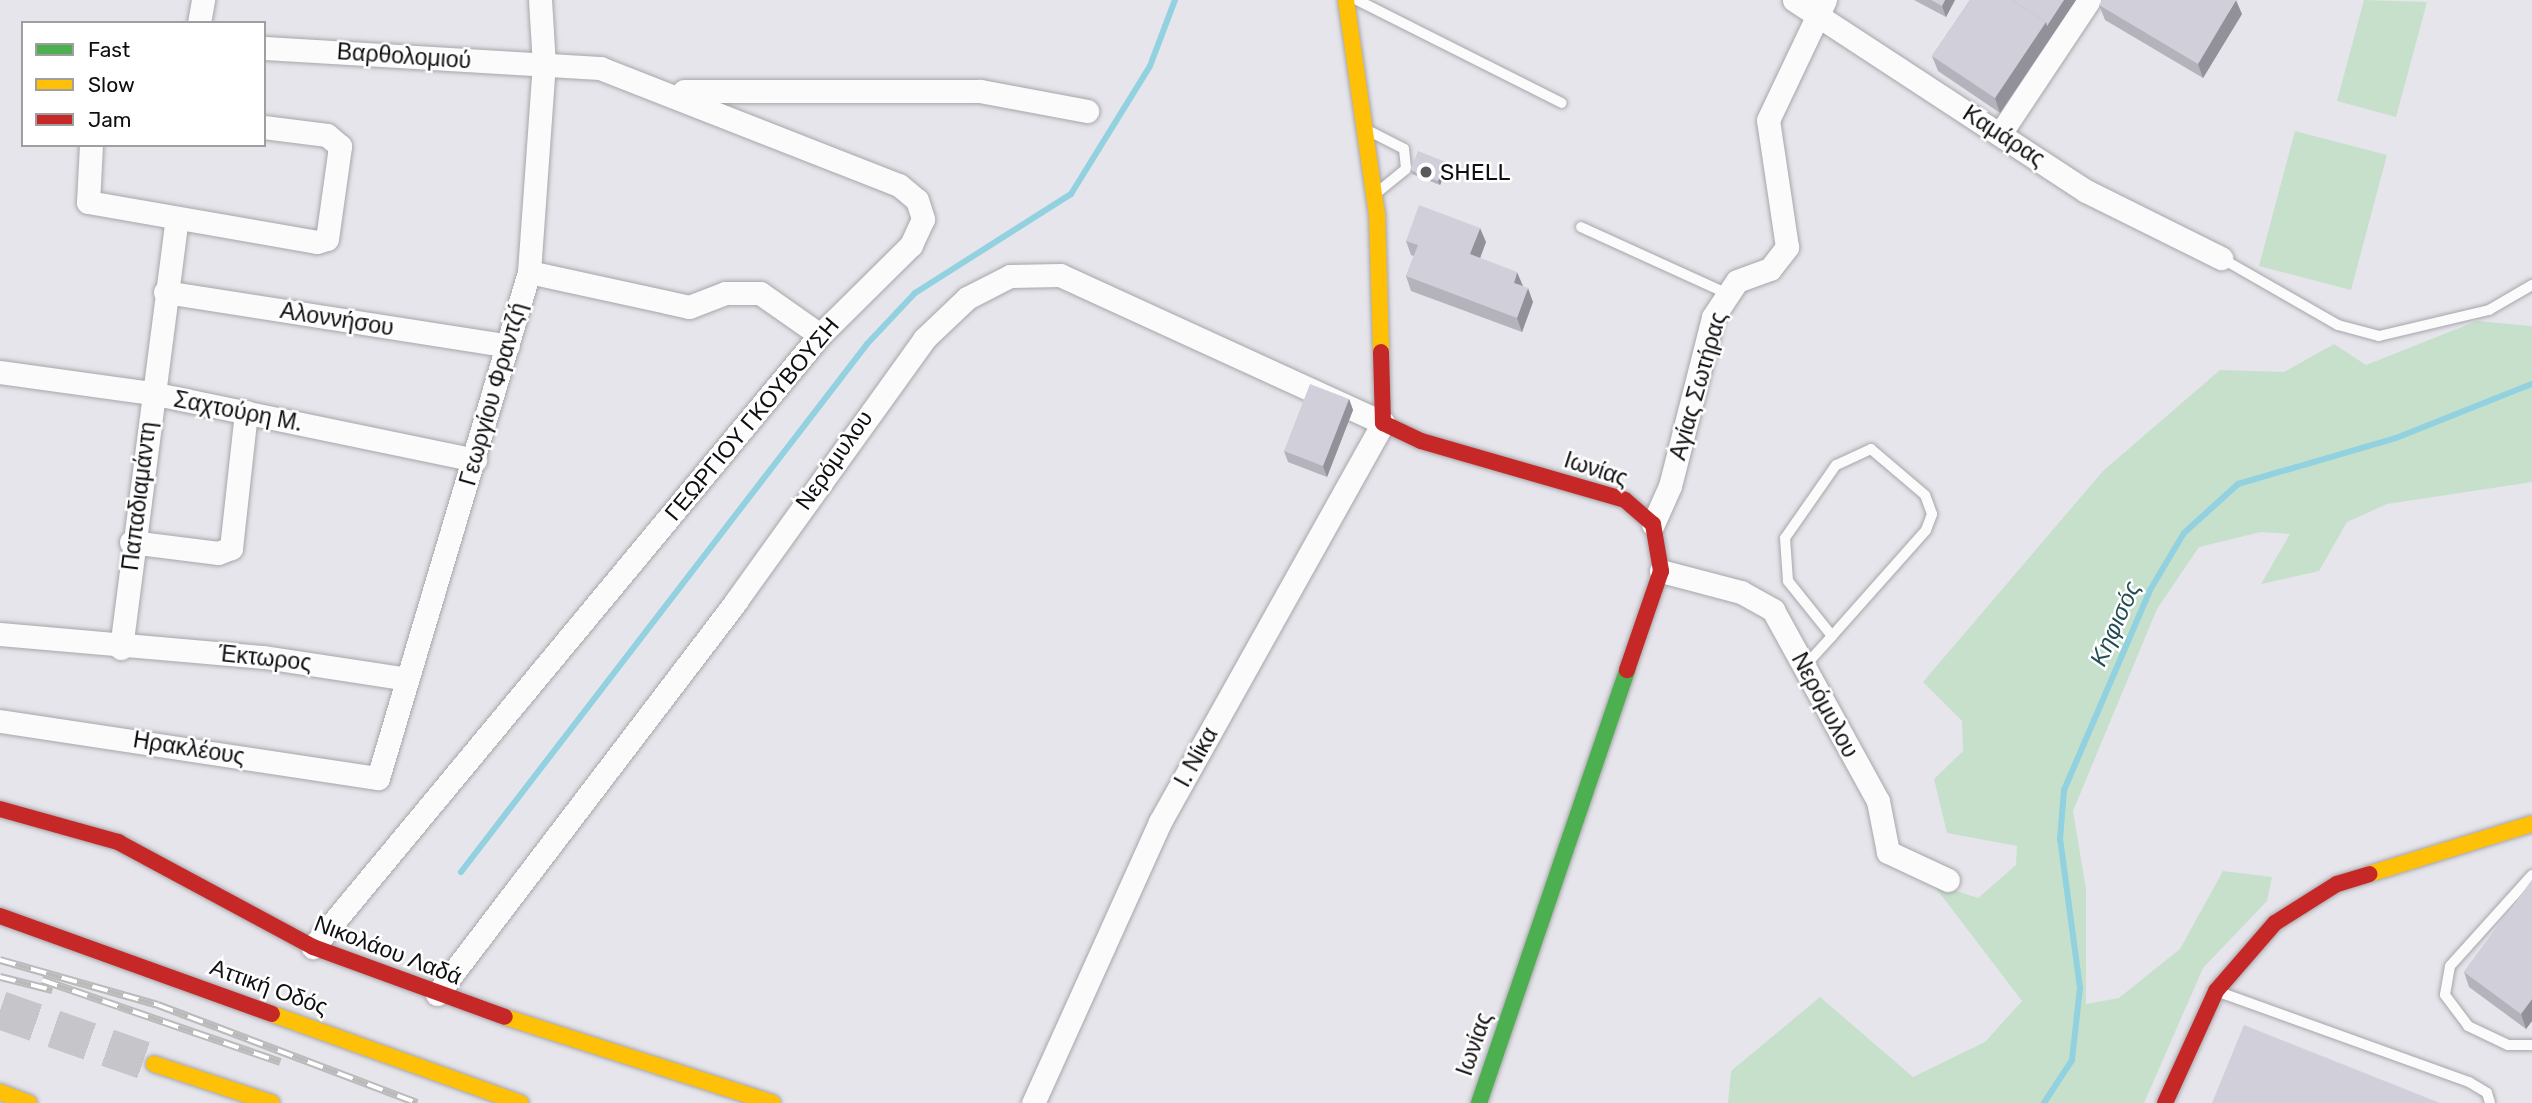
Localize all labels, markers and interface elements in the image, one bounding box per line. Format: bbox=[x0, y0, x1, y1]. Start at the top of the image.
legend bbox=[21, 21, 266, 147]
text: Fast bbox=[88, 37, 130, 62]
street label: Βαρθολομιού bbox=[336, 38, 472, 74]
text: Slow bbox=[88, 72, 135, 97]
street label: Καμάρας bbox=[1958, 99, 2050, 173]
text: Jam bbox=[88, 107, 132, 132]
place label: SHELL bbox=[1440, 158, 1511, 186]
marker: SHELL bbox=[1418, 164, 1434, 180]
street label: Αλοννήσου bbox=[278, 296, 396, 342]
street label: Γεωργίου Φραντζή bbox=[454, 299, 532, 489]
street label: Αγίας Σωτήρας bbox=[1664, 309, 1732, 463]
street label: ΓΕΩΡΓΙΟΥ ΓΚΟΥΒΟΥΣΗ bbox=[659, 312, 845, 526]
street label: Σαχτούρη Μ. bbox=[171, 385, 305, 437]
street label: Νερόμυλου bbox=[790, 405, 878, 515]
street label: Παπαδιαμάντη bbox=[116, 420, 162, 572]
street label: Ιωνίας bbox=[1561, 446, 1631, 492]
water label: Κηφισός bbox=[2085, 577, 2147, 671]
street label: Έκτωρος bbox=[217, 639, 313, 677]
street label: Νερόμυλου bbox=[1786, 648, 1864, 762]
street label: Ι. Νίκα bbox=[1168, 722, 1224, 792]
street label: Ηρακλέους bbox=[131, 726, 247, 770]
street label: Νικολάου Λαδά bbox=[310, 909, 466, 991]
street label: Αττική Οδός bbox=[206, 953, 332, 1021]
street label: Ιωνίας bbox=[1450, 1009, 1498, 1079]

